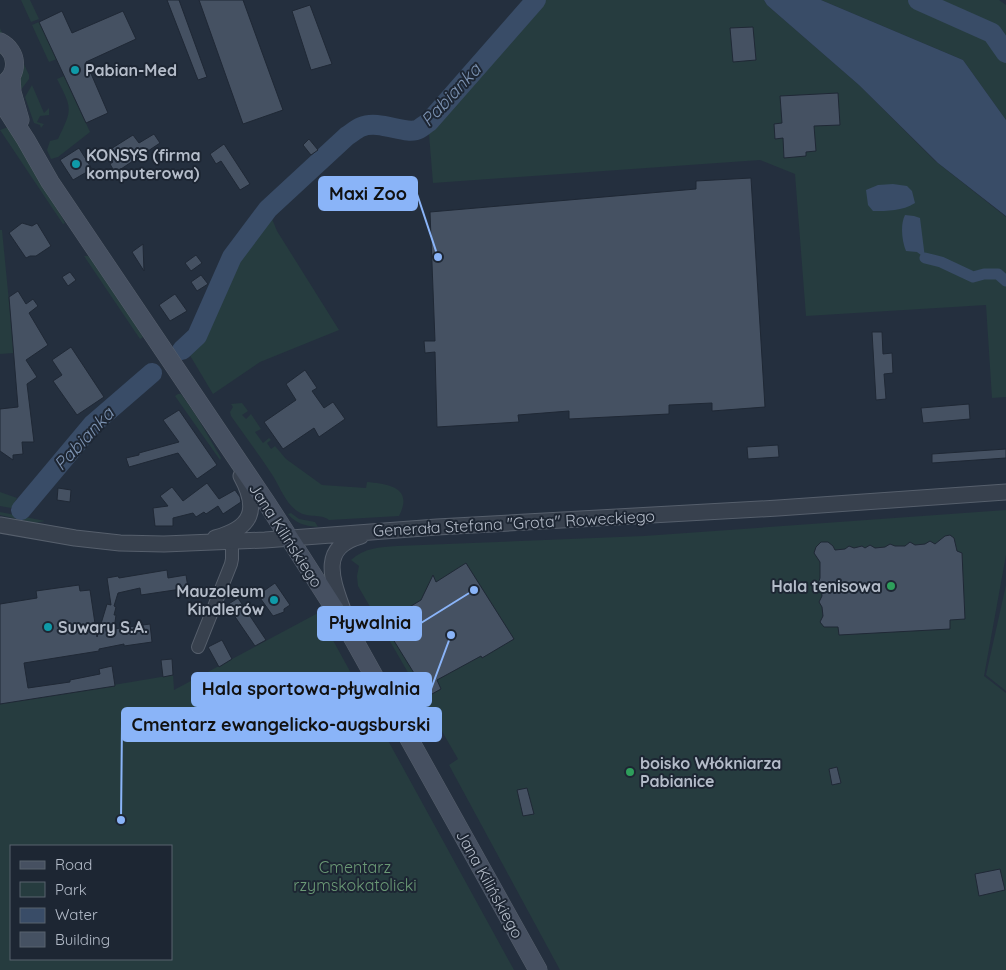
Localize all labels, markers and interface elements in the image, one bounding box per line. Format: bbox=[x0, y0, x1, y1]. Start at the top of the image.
water label: Pabianka bbox=[416, 57, 486, 131]
place label: Pabian-Med bbox=[85, 60, 177, 80]
marker: Pabian-Med bbox=[69, 64, 81, 76]
place label: KONSYS (firma komputerowa) bbox=[86, 145, 201, 183]
marker: KONSYS (firma komputerowa) bbox=[70, 158, 82, 170]
callout: Maxi Zoo bbox=[319, 177, 417, 210]
text: Maxi Zoo bbox=[329, 182, 407, 205]
water label: Pabianka bbox=[49, 401, 119, 475]
street label: Jana Kilińskiego bbox=[245, 479, 327, 591]
street label: Generała Stefana "Grota" Roweckiego bbox=[373, 506, 655, 540]
place label: Hala tenisowa bbox=[771, 576, 881, 596]
marker: Hala tenisowa bbox=[885, 580, 897, 592]
place label: Mauzoleum Kindlerów bbox=[176, 581, 264, 619]
marker: Mauzoleum Kindlerów bbox=[268, 594, 280, 606]
callout: Pływalnia bbox=[318, 607, 421, 640]
text: Pływalnia bbox=[329, 611, 411, 634]
place label: Suwary S.A. bbox=[58, 617, 148, 637]
marker: Suwary S.A. bbox=[42, 621, 54, 633]
callout: Hala sportowa-pływalnia bbox=[192, 673, 431, 706]
text: Hala sportowa-pływalnia bbox=[202, 677, 420, 700]
callout: Cmentarz ewangelicko-augsburski bbox=[122, 708, 441, 741]
text: Cmentarz ewangelicko-augsburski bbox=[132, 713, 430, 736]
place label: boisko Włókniarza Pabianice bbox=[640, 753, 781, 791]
marker: boisko Włókniarza Pabianice bbox=[624, 766, 636, 778]
street label: Jana Kilińskiego bbox=[452, 826, 528, 942]
legend bbox=[10, 845, 172, 960]
text: Road bbox=[55, 855, 92, 874]
park label: Cmentarz rzymskokatolicki bbox=[293, 857, 417, 895]
text: Park bbox=[55, 880, 87, 899]
text: Water bbox=[55, 905, 98, 924]
text: Building bbox=[55, 930, 110, 949]

